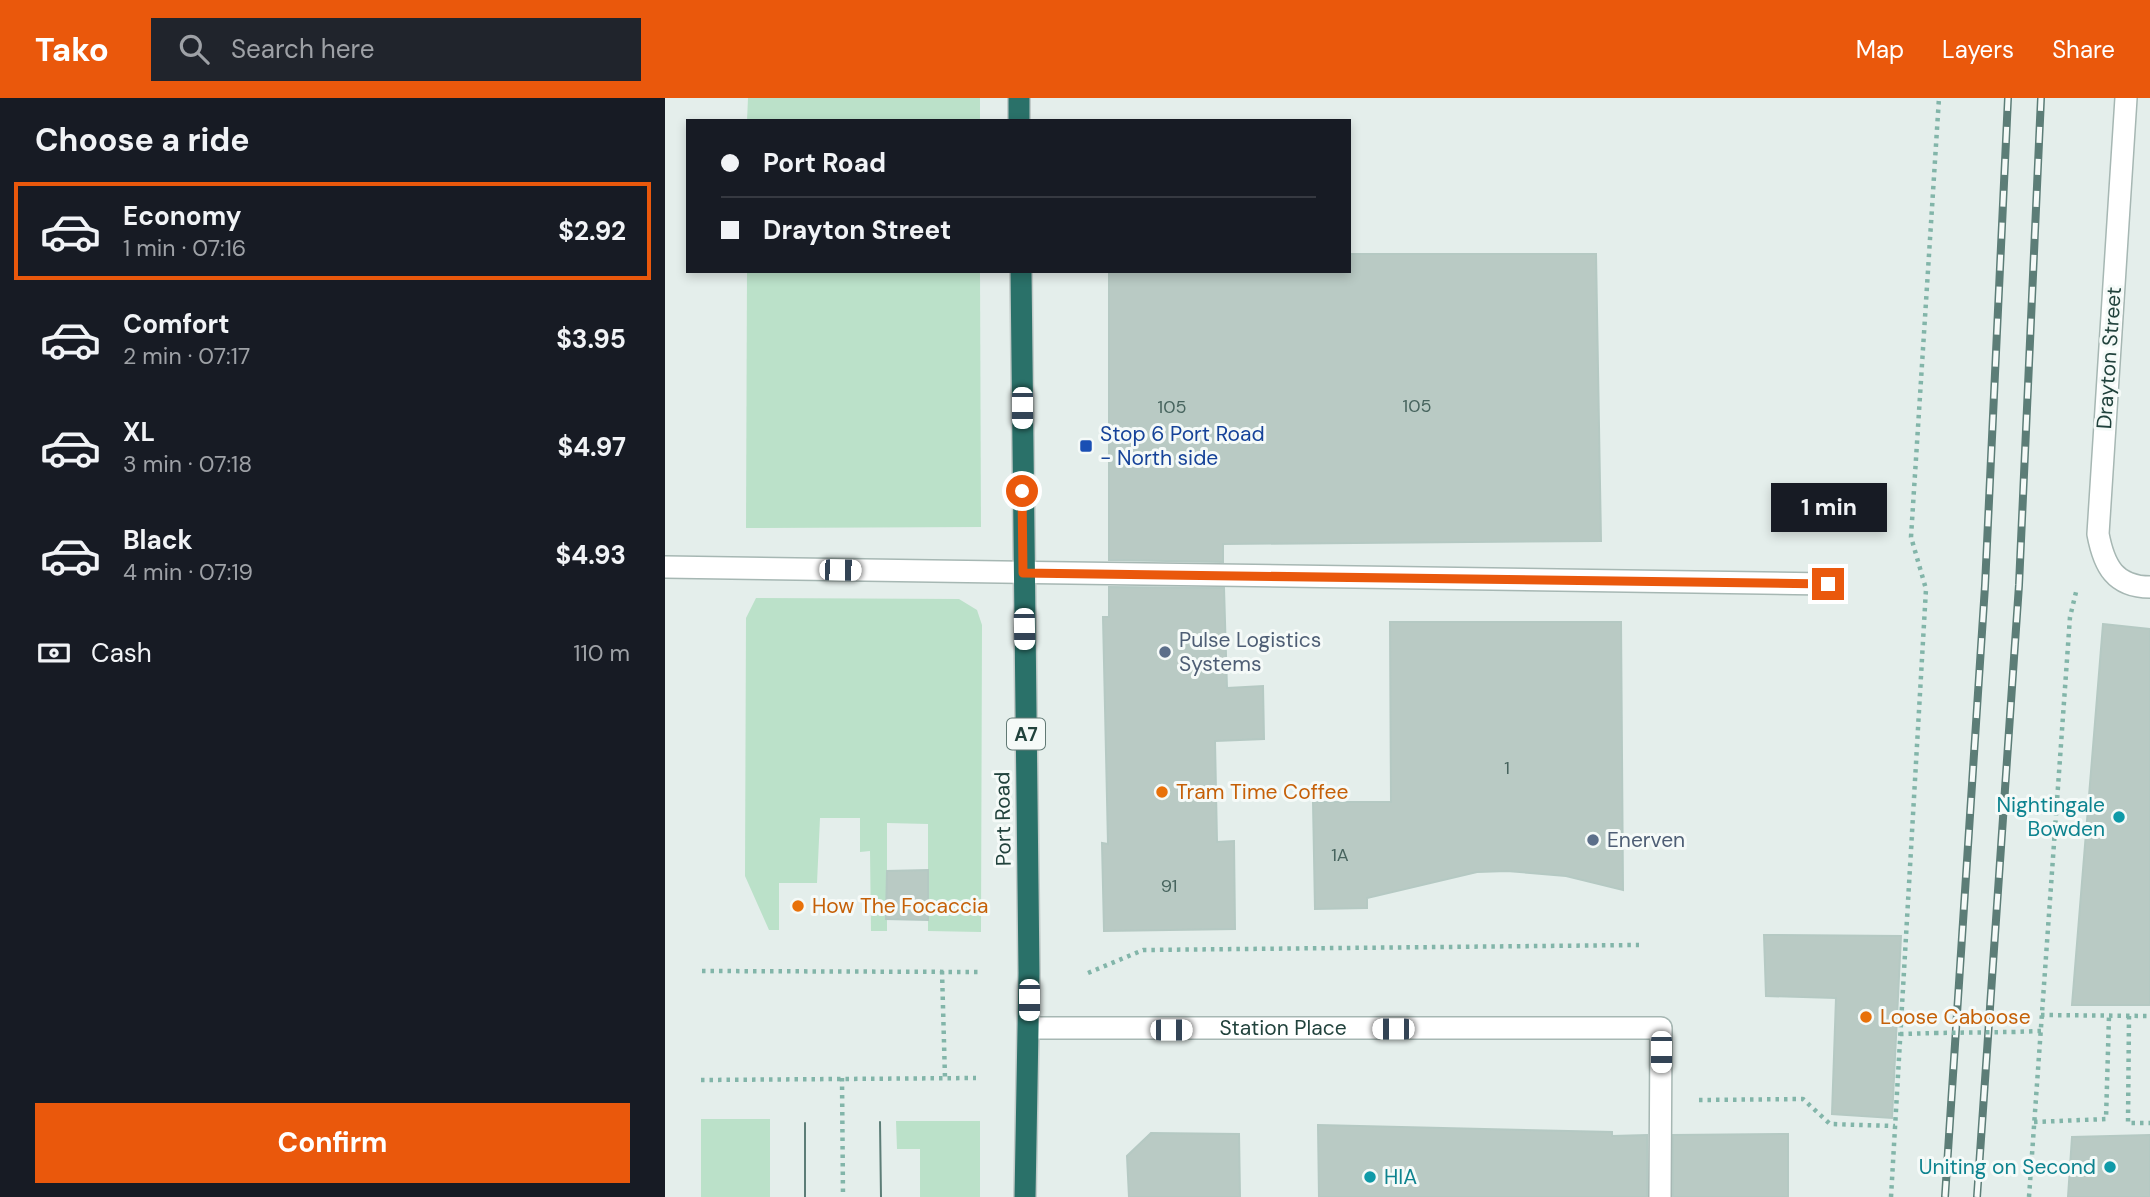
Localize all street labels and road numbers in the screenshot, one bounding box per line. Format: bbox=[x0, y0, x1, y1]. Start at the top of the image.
street label: Drayton Street bbox=[2090, 286, 2128, 430]
road number: A7 bbox=[1007, 719, 1045, 750]
street label: Port Road bbox=[988, 772, 1018, 866]
street label: Station Place bbox=[1219, 1014, 1347, 1042]

